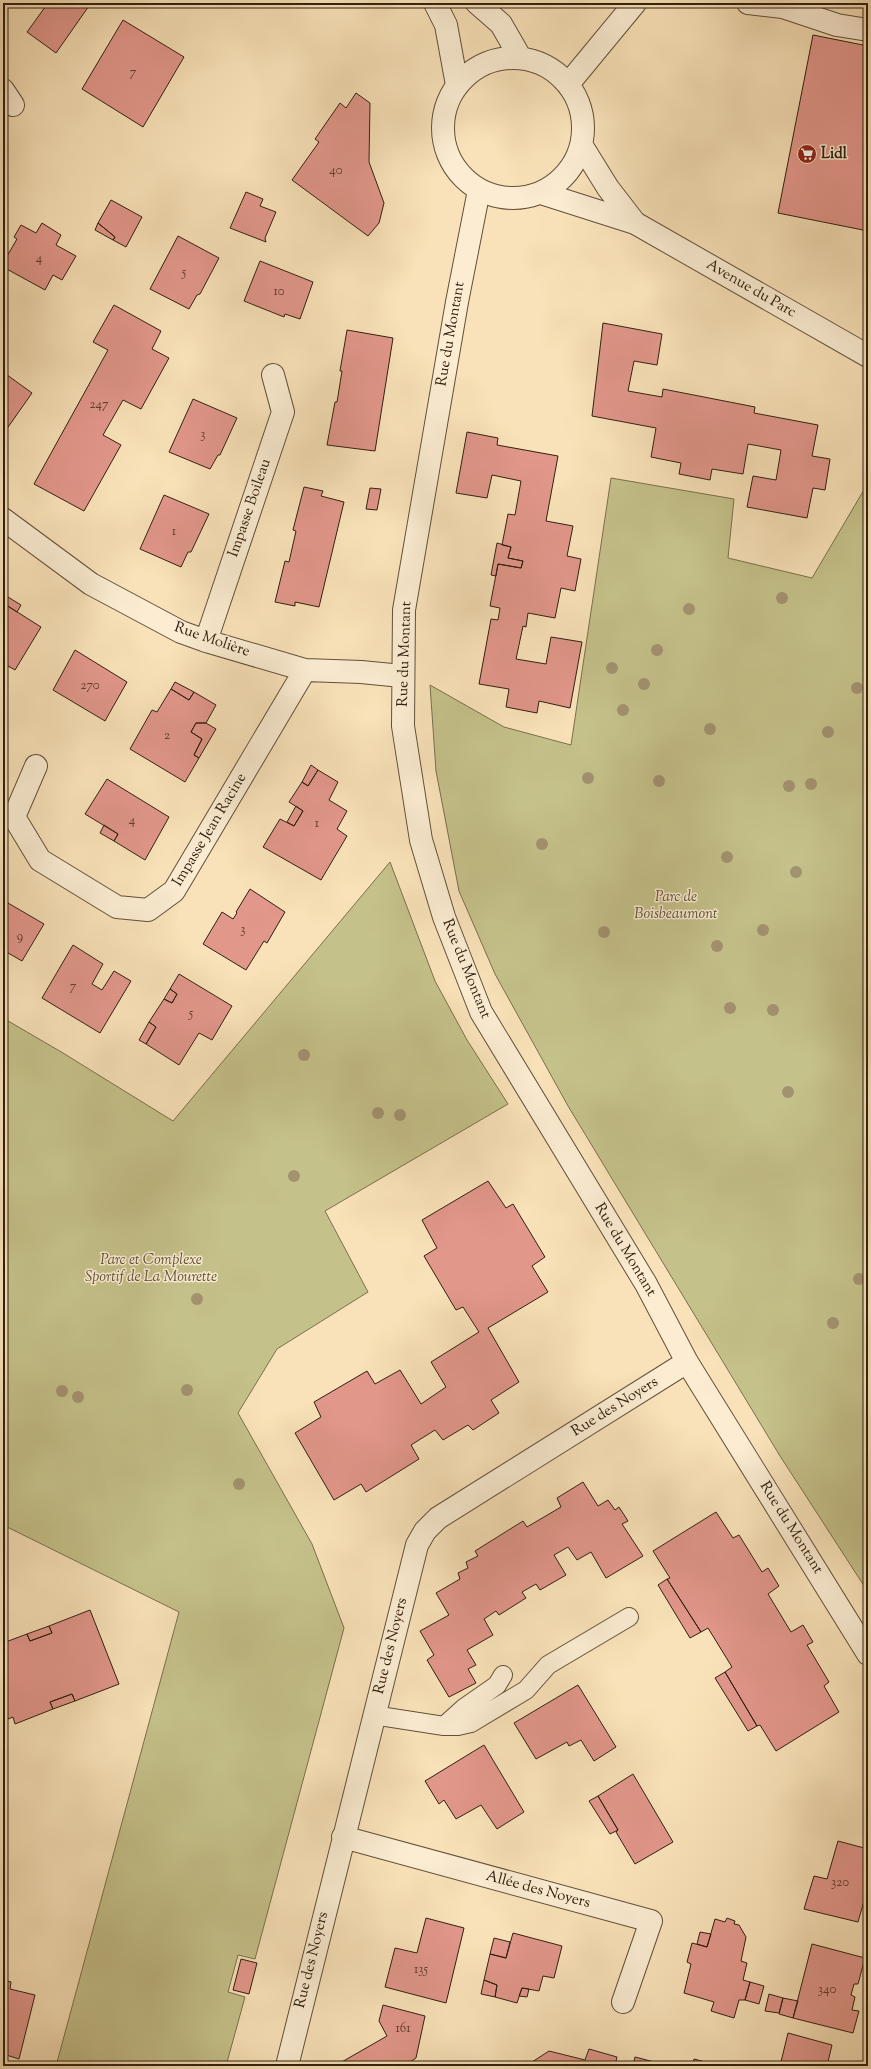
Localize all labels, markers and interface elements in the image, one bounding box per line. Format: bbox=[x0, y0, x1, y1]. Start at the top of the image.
house number: 7 bbox=[130, 64, 137, 82]
supermarket icon: Lidl bbox=[796, 143, 818, 165]
place label: Lidl bbox=[821, 144, 848, 165]
house number: 40 bbox=[329, 162, 343, 180]
house number: 4 bbox=[36, 250, 43, 268]
street label: Avenue du Parc bbox=[702, 255, 800, 323]
house number: 5 bbox=[181, 264, 187, 282]
street label: Rue du Montant bbox=[431, 280, 471, 388]
house number: 10 bbox=[273, 283, 285, 301]
house number: 247 bbox=[89, 396, 109, 414]
house number: 3 bbox=[200, 426, 206, 444]
street label: Impasse Boileau bbox=[223, 456, 277, 560]
house number: 1 bbox=[172, 523, 177, 541]
street label: Rue du Montant bbox=[393, 601, 417, 707]
street label: Rue Molière bbox=[171, 617, 253, 663]
house number: 270 bbox=[80, 677, 100, 695]
house number: 2 bbox=[164, 727, 170, 745]
street label: Impasse Jean Racine bbox=[168, 769, 252, 891]
house number: 4 bbox=[129, 812, 136, 830]
house number: 1 bbox=[315, 815, 320, 833]
park label: Parc de Boisbeaumont bbox=[634, 887, 718, 925]
street label: Rue du Montant bbox=[436, 916, 496, 1022]
house number: 3 bbox=[240, 921, 246, 939]
house number: 9 bbox=[17, 928, 23, 946]
house number: 7 bbox=[70, 978, 77, 996]
house number: 5 bbox=[188, 1005, 194, 1023]
street label: Rue du Montant bbox=[589, 1199, 661, 1301]
park label: Parc et Complexe Sportif de La Mourette bbox=[85, 1250, 217, 1288]
street label: Rue des Noyers bbox=[568, 1372, 663, 1442]
street label: Rue du Montant bbox=[754, 1478, 828, 1578]
street label: Rue des Noyers bbox=[369, 1595, 413, 1696]
street label: Allée des Noyers bbox=[483, 1866, 593, 1914]
house number: 320 bbox=[831, 1874, 849, 1892]
street label: Rue des Noyers bbox=[290, 1909, 334, 2010]
house number: 135 bbox=[414, 1961, 429, 1979]
house number: 340 bbox=[818, 1981, 836, 1999]
house number: 161 bbox=[395, 2020, 411, 2038]

